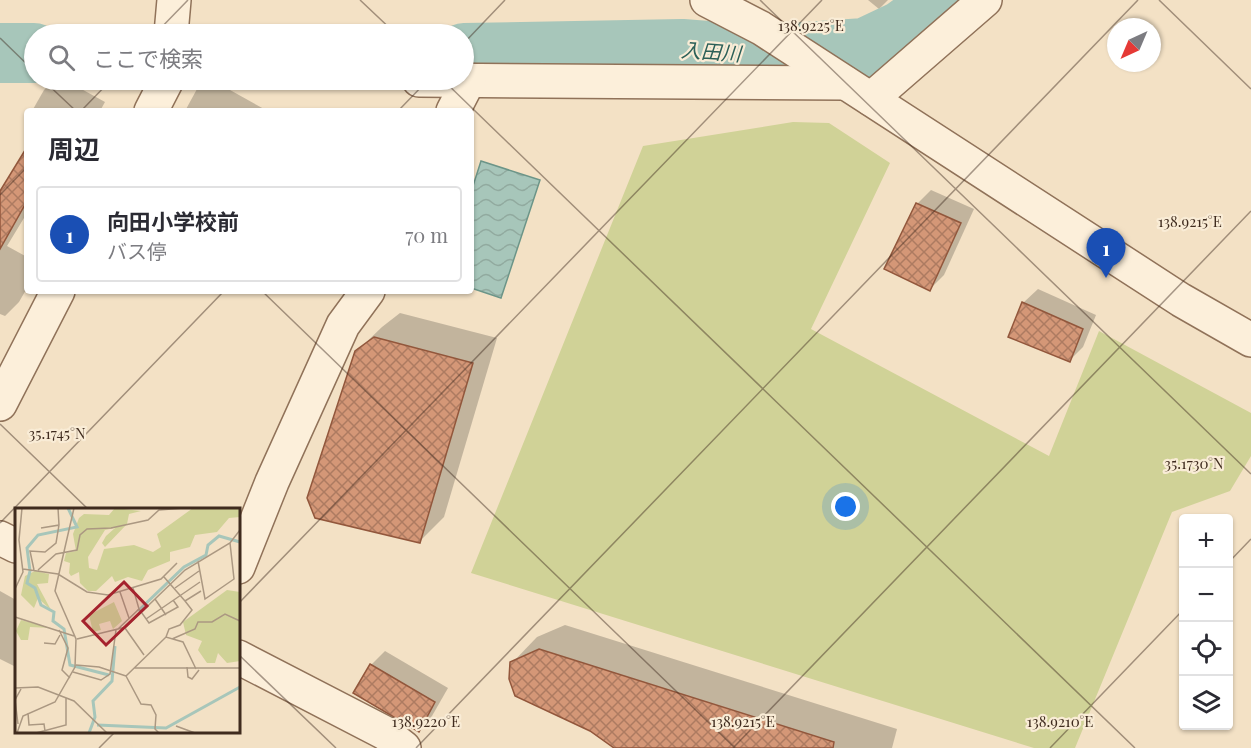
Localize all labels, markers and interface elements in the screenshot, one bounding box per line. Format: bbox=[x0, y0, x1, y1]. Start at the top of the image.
text: 138.9225°E bbox=[778, 15, 844, 35]
north arrow bbox=[1107, 18, 1161, 72]
search box bbox=[24, 24, 474, 90]
water label: 入田川 bbox=[680, 35, 744, 66]
icon: search bbox=[45, 41, 78, 74]
text: ここで検索 bbox=[93, 43, 203, 73]
text: 周辺 bbox=[48, 131, 100, 166]
text: 向田小学校前 bbox=[107, 206, 239, 236]
text: 138.9215°E bbox=[1158, 211, 1222, 231]
text: 1 bbox=[66, 221, 73, 248]
text: 70 m bbox=[405, 221, 448, 248]
pin: 1 bbox=[1086, 228, 1126, 278]
text: バス停 bbox=[107, 237, 167, 264]
text: 35.1745°N bbox=[29, 423, 86, 443]
text: 35.1730°N bbox=[1164, 453, 1224, 473]
your location bbox=[831, 492, 860, 521]
inset map bbox=[15, 508, 240, 733]
map controls bbox=[1179, 514, 1233, 730]
button: + bbox=[1179, 514, 1233, 568]
button: − bbox=[1179, 568, 1233, 622]
button: locate bbox=[1179, 622, 1233, 676]
button: layers bbox=[1179, 676, 1233, 730]
text: 138.9220°E bbox=[392, 711, 460, 731]
text: 138.9215°E bbox=[711, 711, 775, 731]
text: 138.9210°E bbox=[1027, 711, 1093, 731]

